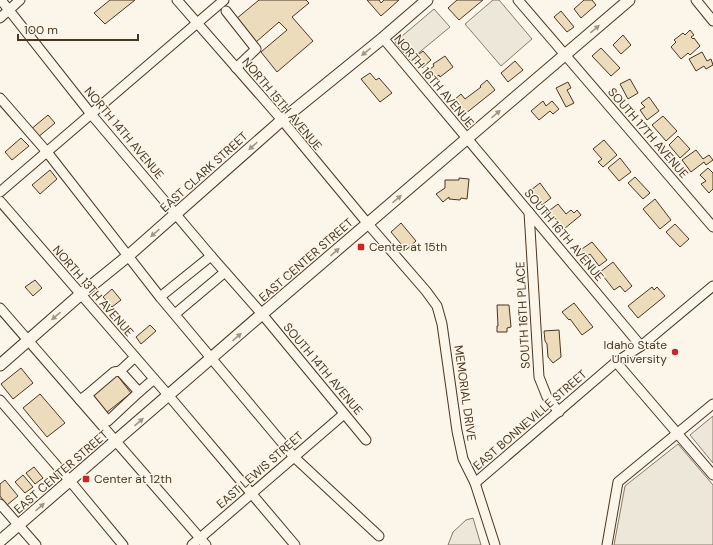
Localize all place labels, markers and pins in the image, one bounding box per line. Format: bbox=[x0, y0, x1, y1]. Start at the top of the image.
place label: Center at 15th bbox=[369, 239, 447, 255]
marker: Center at 15th bbox=[356, 242, 366, 252]
place label: Idaho State University bbox=[604, 337, 667, 367]
marker: Idaho State University bbox=[670, 347, 680, 357]
place label: Center at 12th bbox=[94, 471, 172, 487]
marker: Center at 12th bbox=[81, 474, 91, 484]

